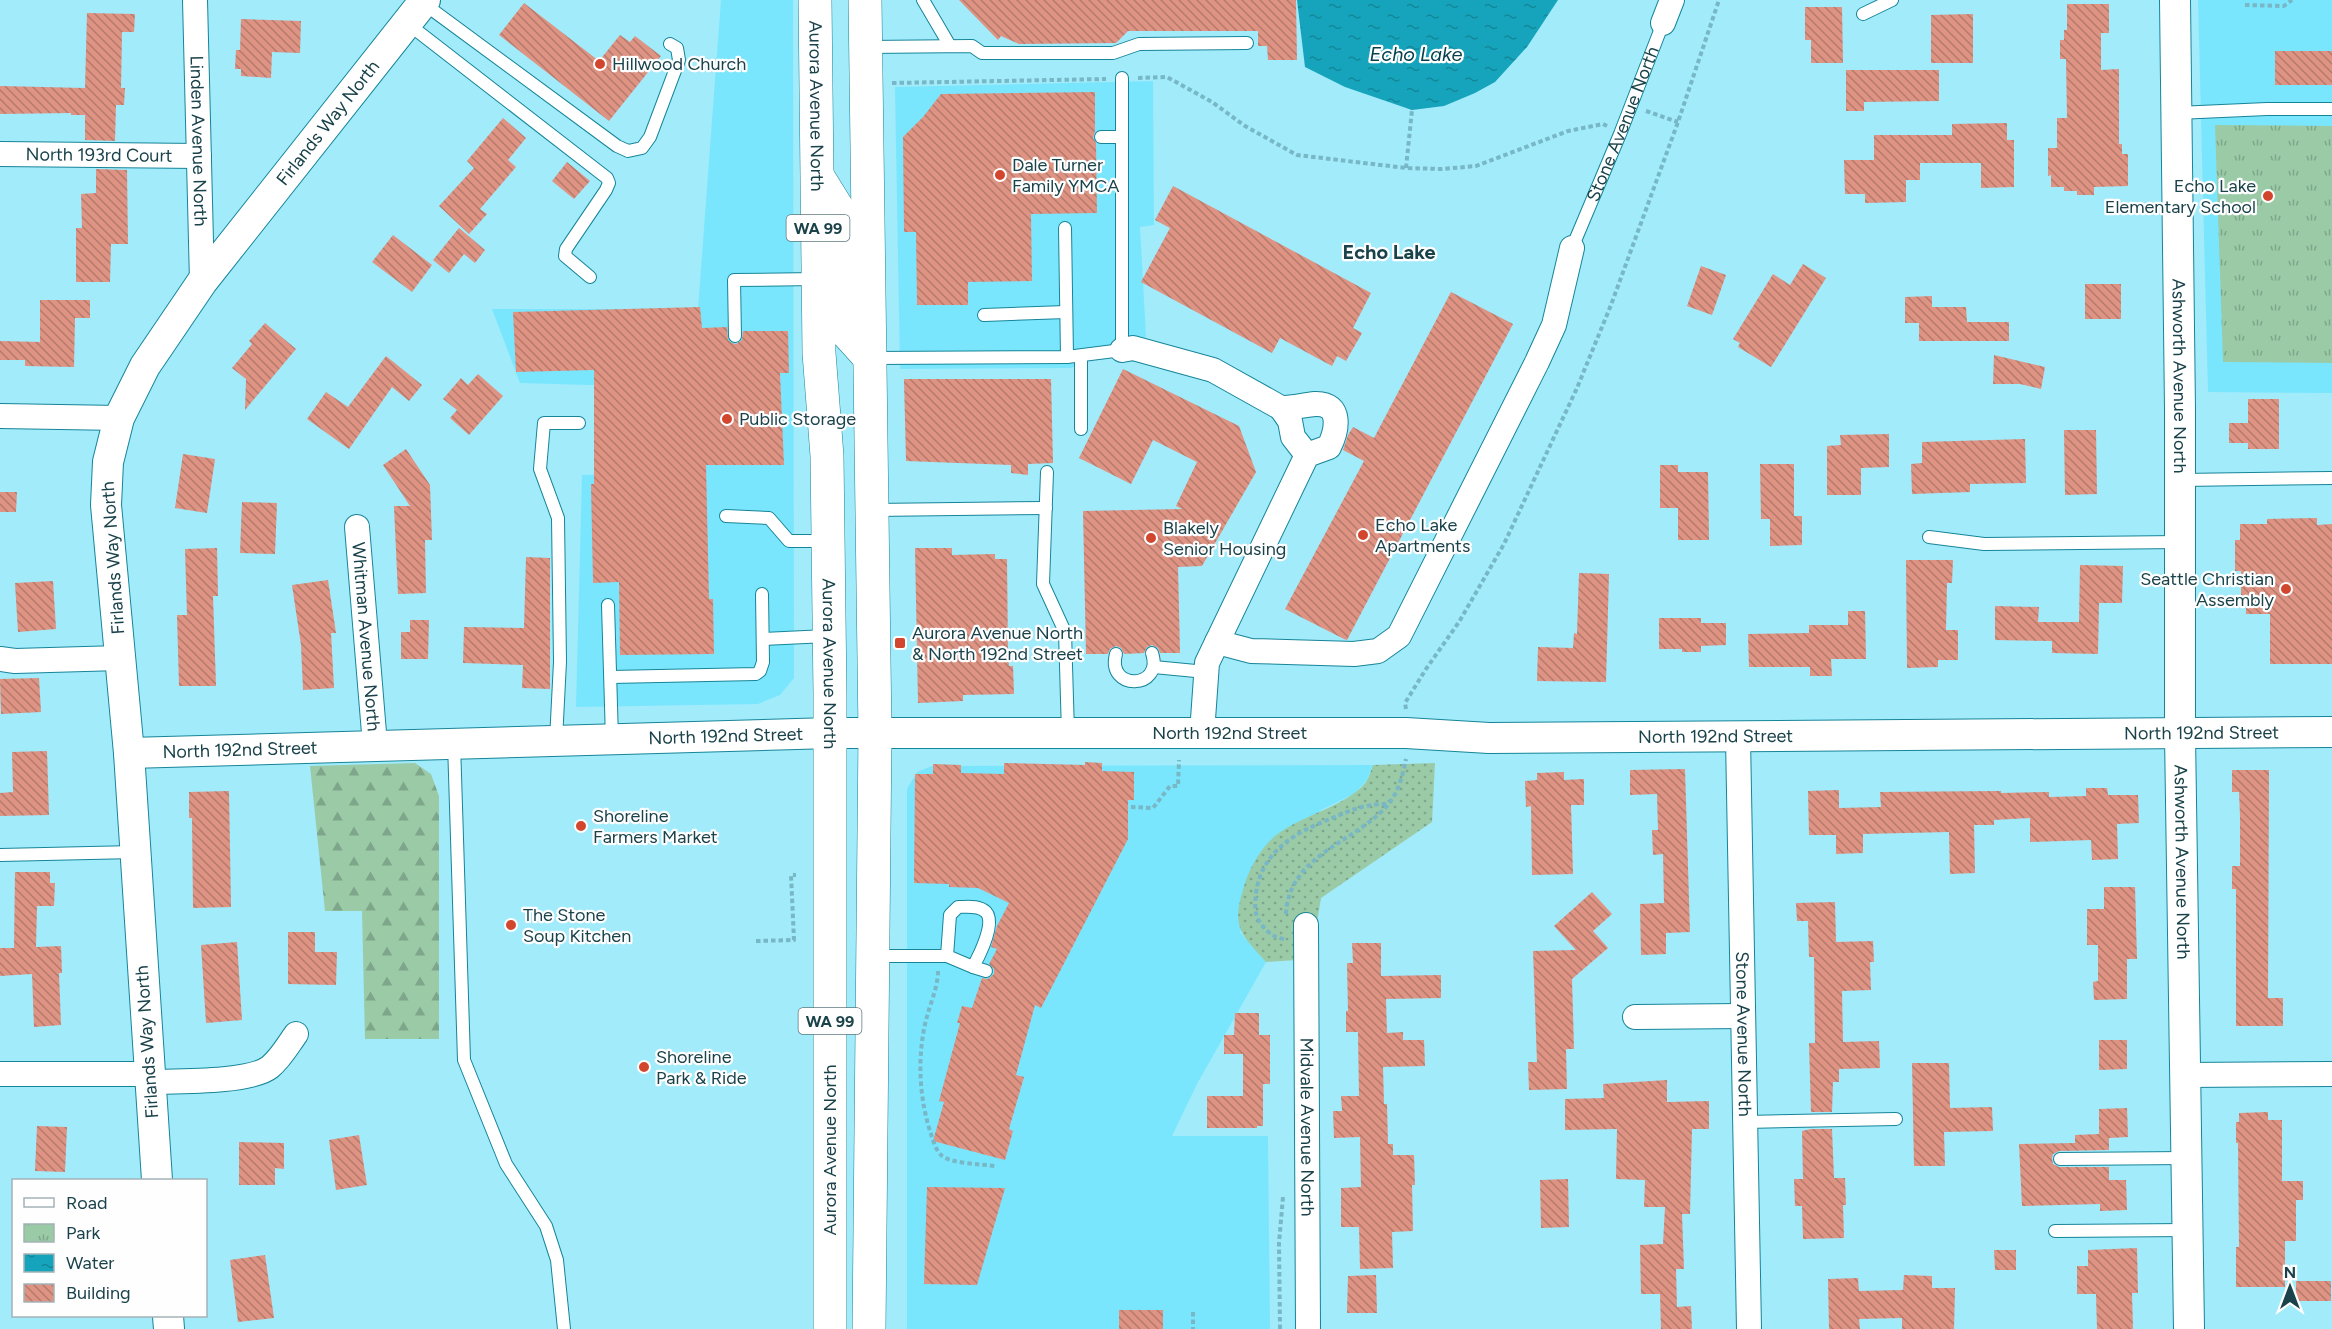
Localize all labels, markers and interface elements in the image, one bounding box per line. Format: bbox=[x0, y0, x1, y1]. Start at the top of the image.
street label: Aurora Avenue North bbox=[804, 20, 828, 192]
water label: Echo Lake bbox=[1370, 42, 1463, 66]
street label: Stone Avenue North bbox=[1582, 43, 1664, 205]
place label: Hillwood Church bbox=[612, 53, 746, 75]
street label: Linden Avenue North bbox=[185, 55, 212, 227]
street label: Firlands Way North bbox=[272, 56, 384, 190]
marker: Hillwood Church bbox=[593, 57, 607, 71]
street label: North 193rd Court bbox=[26, 143, 173, 167]
place label: Dale Turner Family YMCA bbox=[1012, 154, 1119, 197]
marker: Dale Turner Family YMCA bbox=[993, 168, 1007, 182]
place label: Echo Lake Elementary School bbox=[2105, 175, 2256, 218]
marker: Echo Lake Elementary School bbox=[2261, 189, 2275, 203]
road number: WA 99 bbox=[786, 215, 850, 241]
district label: Echo Lake bbox=[1342, 240, 1436, 264]
street label: Ashworth Avenue North bbox=[2167, 278, 2191, 473]
place label: Public Storage bbox=[739, 408, 856, 430]
marker: Public Storage bbox=[720, 412, 734, 426]
street label: Firlands Way North bbox=[97, 481, 129, 635]
place label: Echo Lake Apartments bbox=[1375, 514, 1470, 557]
place label: Blakely Senior Housing bbox=[1163, 517, 1286, 560]
marker: Echo Lake Apartments bbox=[1356, 528, 1370, 542]
marker: Blakely Senior Housing bbox=[1144, 531, 1158, 545]
street label: Whitman Avenue North bbox=[347, 541, 385, 732]
place label: Seattle Christian Assembly bbox=[2140, 568, 2275, 611]
street label: Aurora Avenue North bbox=[818, 578, 841, 749]
marker: Seattle Christian Assembly bbox=[2279, 582, 2293, 596]
place label: Aurora Avenue North & North 192nd Street bbox=[912, 622, 1083, 665]
marker: Aurora Avenue North & North 192nd Street bbox=[893, 636, 907, 650]
street label: North 192nd Street bbox=[2124, 721, 2279, 744]
street label: North 192nd Street bbox=[1152, 722, 1307, 744]
street label: North 192nd Street bbox=[648, 723, 804, 749]
street label: North 192nd Street bbox=[1638, 725, 1793, 748]
street label: North 192nd Street bbox=[162, 737, 318, 763]
street label: Ashworth Avenue North bbox=[2169, 764, 2194, 960]
place label: Shoreline Farmers Market bbox=[593, 805, 718, 848]
marker: Shoreline Farmers Market bbox=[574, 819, 588, 833]
place label: The Stone Soup Kitchen bbox=[523, 904, 631, 947]
marker: The Stone Soup Kitchen bbox=[504, 918, 518, 932]
street label: Stone Avenue North bbox=[1731, 951, 1756, 1117]
street label: Firlands Way North bbox=[131, 965, 163, 1119]
road number: WA 99 bbox=[798, 1008, 862, 1034]
street label: Midvale Avenue North bbox=[1296, 1037, 1318, 1217]
place label: Shoreline Park & Ride bbox=[656, 1046, 747, 1089]
marker: Shoreline Park & Ride bbox=[637, 1060, 651, 1074]
street label: Aurora Avenue North bbox=[819, 1064, 841, 1236]
legend bbox=[12, 1179, 207, 1317]
text: Road bbox=[66, 1192, 107, 1214]
text: Park bbox=[66, 1222, 101, 1244]
text: Water bbox=[66, 1252, 114, 1274]
north arrow bbox=[2260, 1257, 2320, 1317]
text: N bbox=[2284, 1263, 2296, 1282]
text: Building bbox=[66, 1282, 131, 1304]

